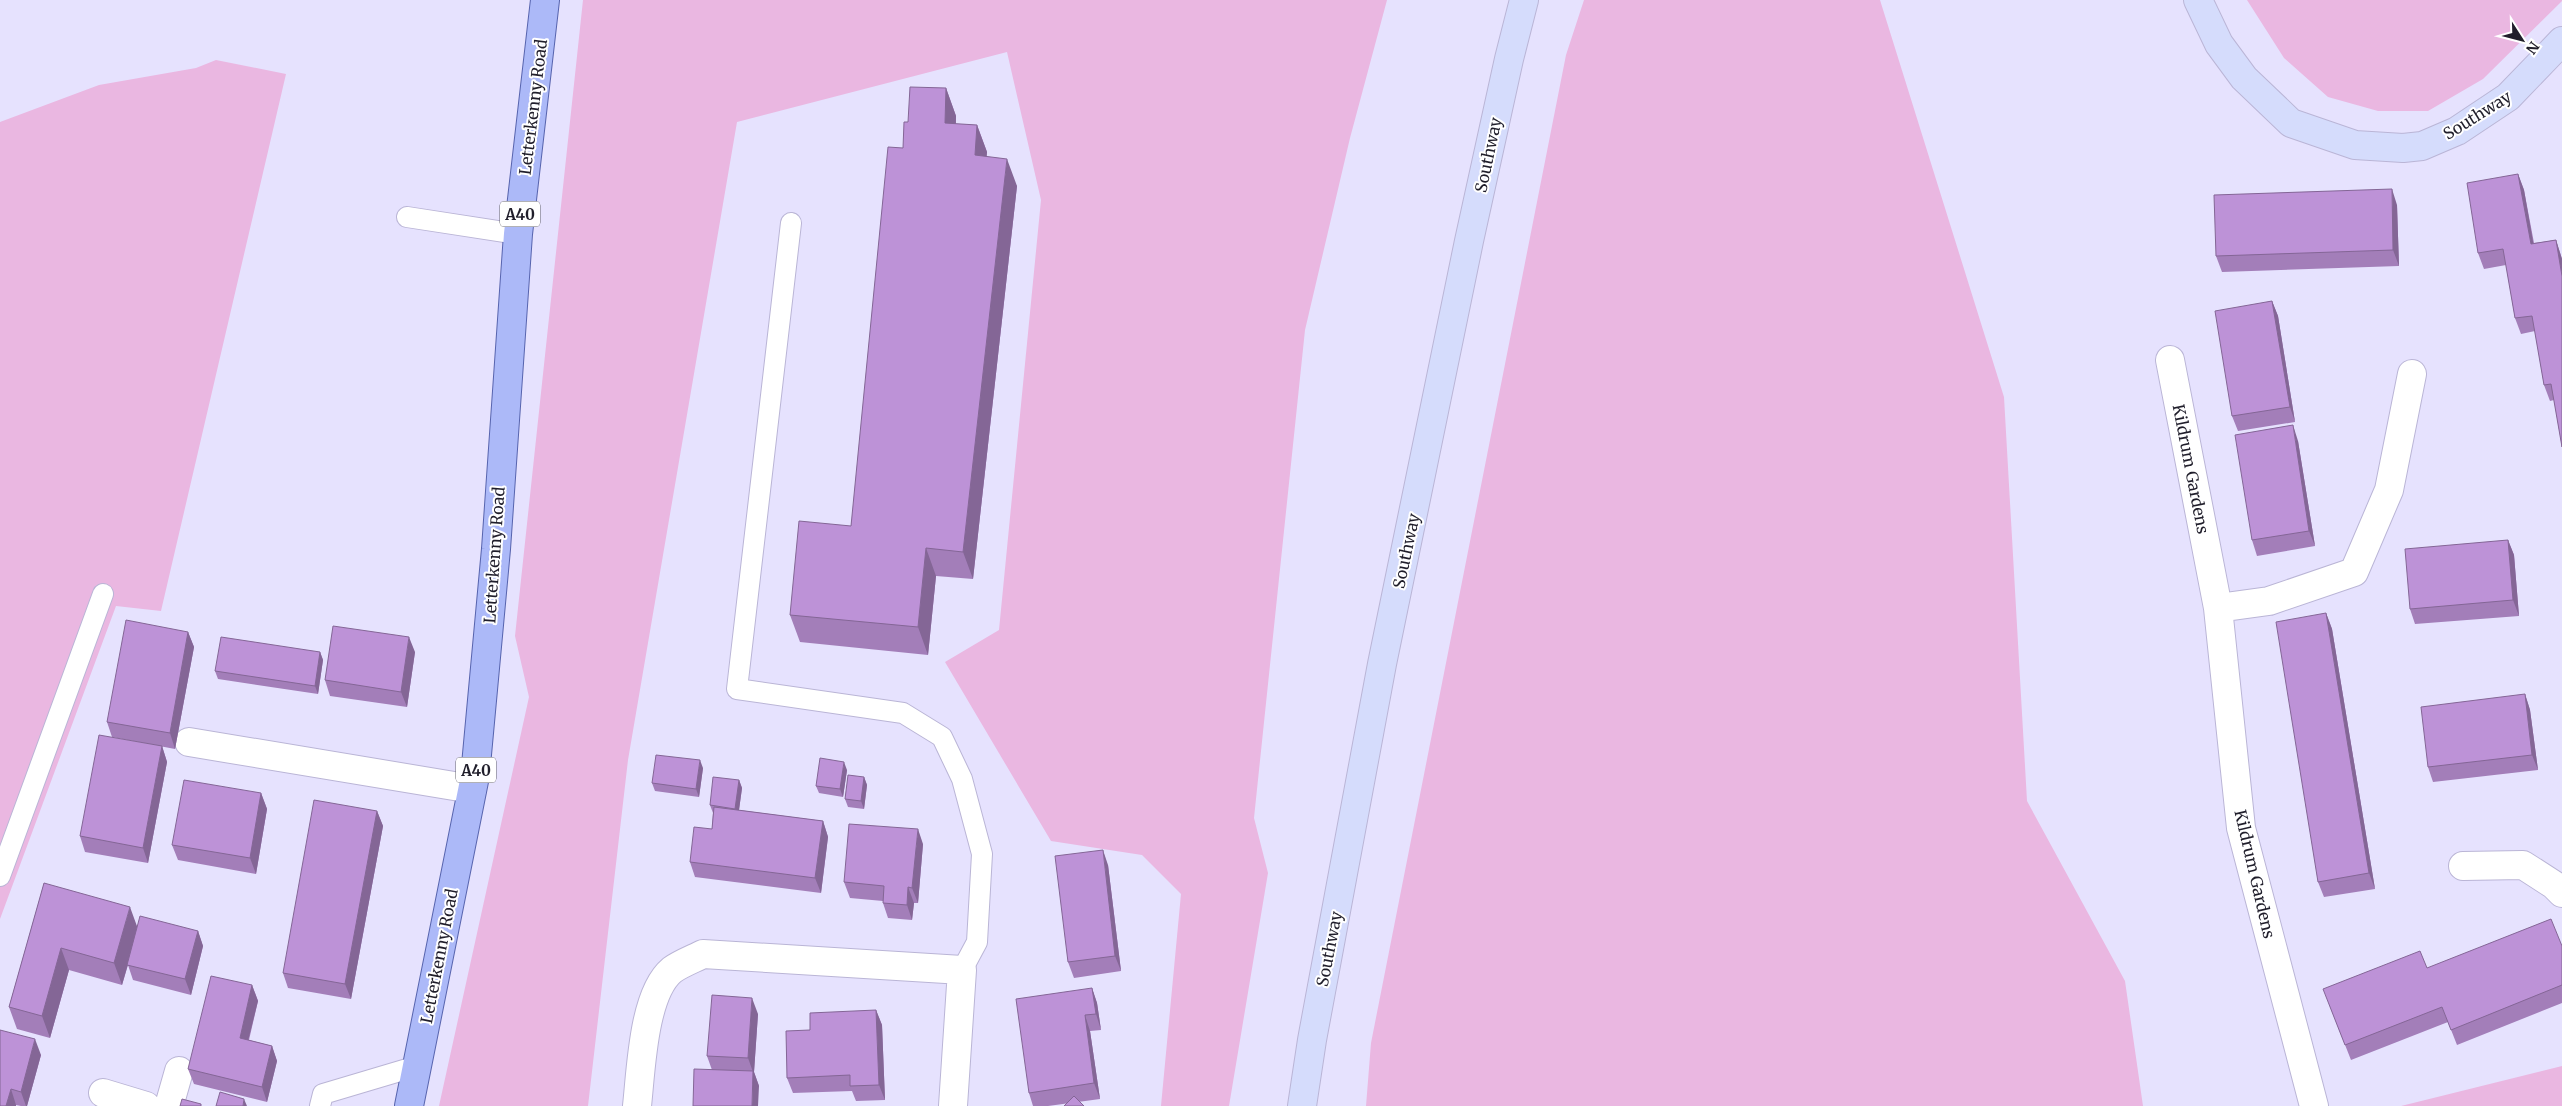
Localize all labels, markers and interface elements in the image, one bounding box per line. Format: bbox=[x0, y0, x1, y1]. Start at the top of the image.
north arrow bbox=[2497, 15, 2547, 65]
street label: Letterkenny Road bbox=[515, 38, 551, 176]
text: N bbox=[2522, 38, 2543, 57]
street label: Southway bbox=[2439, 86, 2515, 144]
street label: Southway bbox=[1470, 115, 1506, 194]
road number: A40 bbox=[500, 202, 540, 226]
street label: Kildrum Gardens bbox=[2169, 403, 2213, 536]
street label: Letterkenny Road bbox=[479, 486, 509, 624]
street label: Southway bbox=[1388, 511, 1424, 590]
road number: A40 bbox=[456, 758, 496, 782]
street label: Kildrum Gardens bbox=[2230, 808, 2280, 940]
street label: Letterkenny Road bbox=[416, 887, 462, 1025]
street label: Southway bbox=[1312, 909, 1346, 988]

